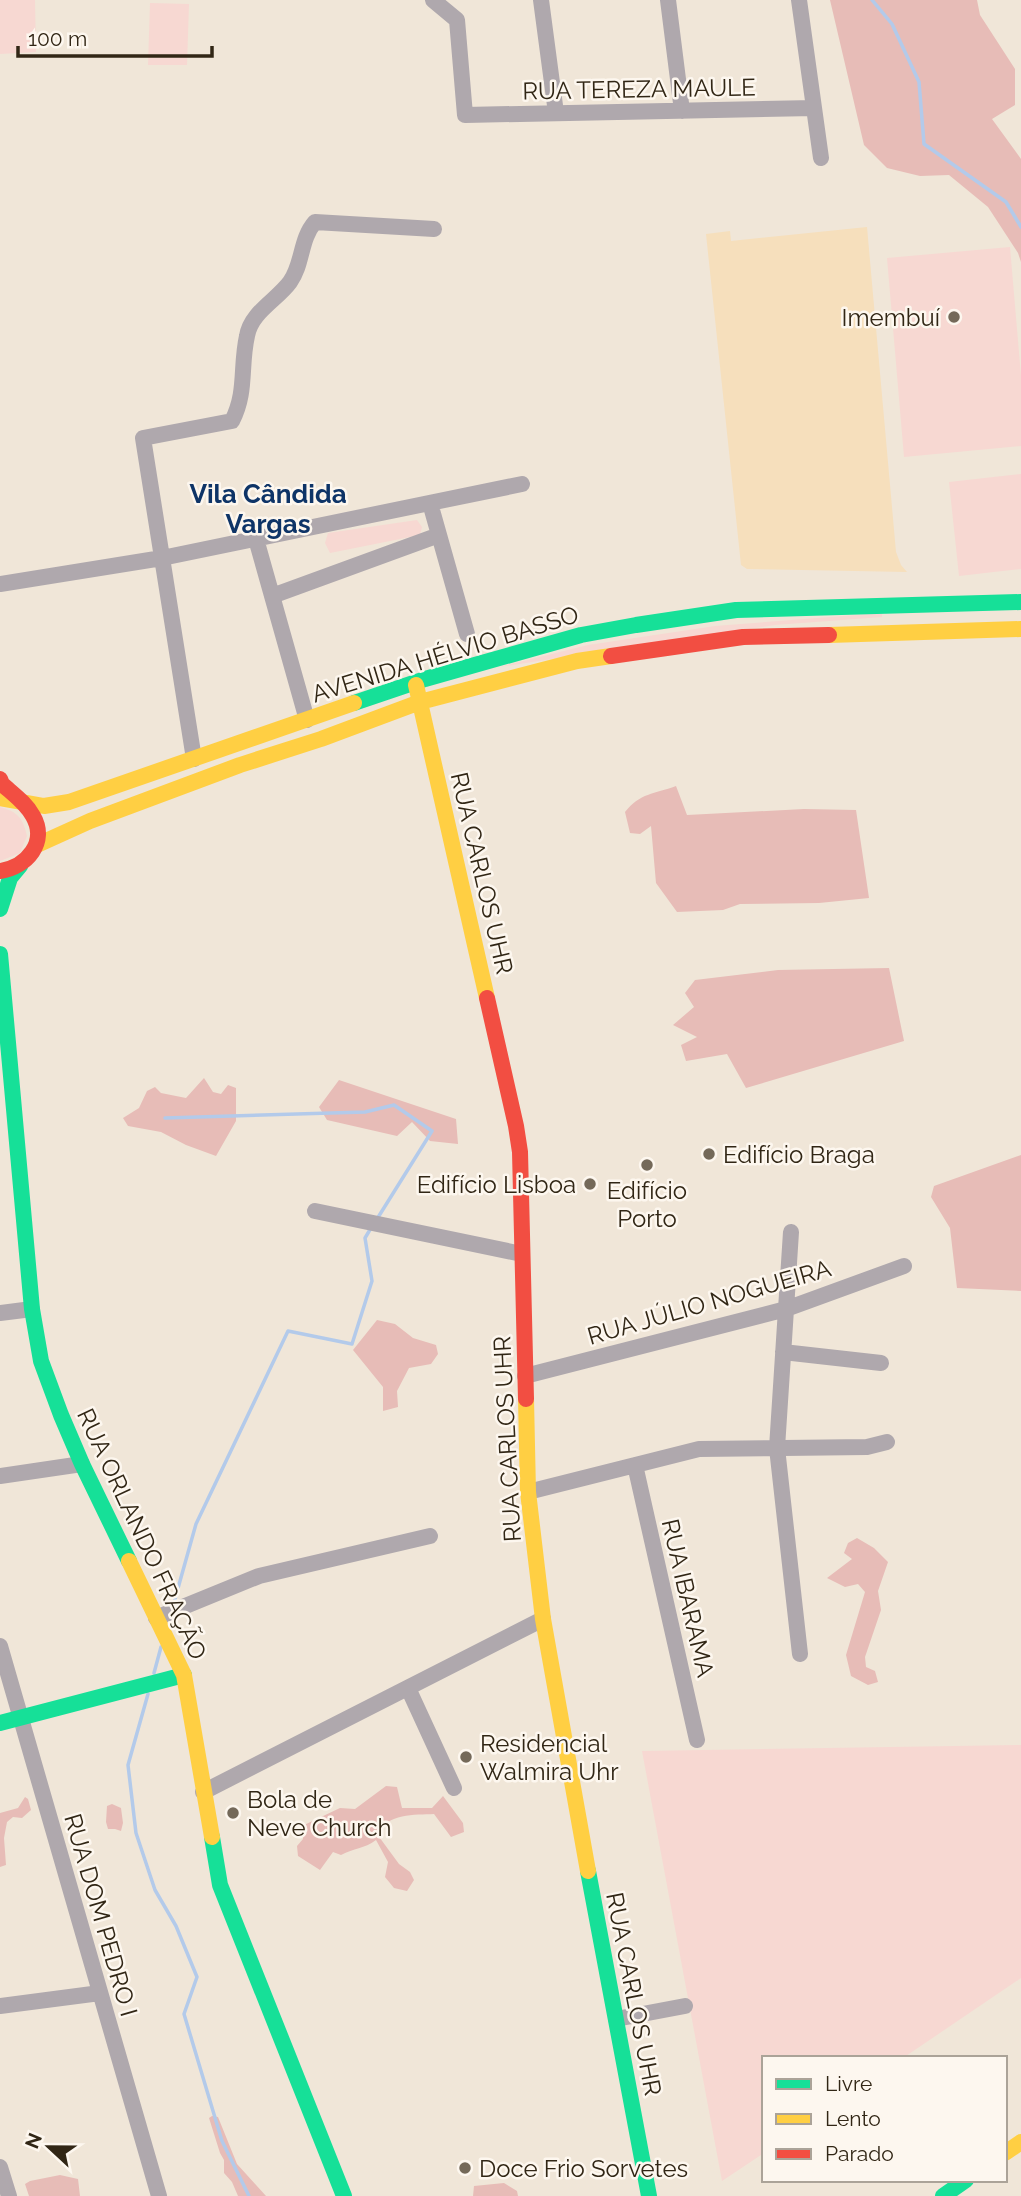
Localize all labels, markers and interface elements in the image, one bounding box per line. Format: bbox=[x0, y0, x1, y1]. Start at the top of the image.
scale bar bbox=[18, 14, 212, 58]
text: 100 m bbox=[28, 26, 87, 51]
street label: RUA TEREZA MAULE bbox=[522, 72, 756, 106]
place label: Imembuí bbox=[842, 303, 941, 332]
marker: Imembuí bbox=[946, 309, 962, 325]
district label: Vila Cândida Vargas bbox=[189, 479, 347, 539]
street label: AVENIDA HÉLVIO BASSO bbox=[308, 600, 582, 708]
street label: RUA CARLOS UHR bbox=[445, 769, 519, 977]
place label: Edifício Braga bbox=[723, 1140, 875, 1169]
marker: Edifício Braga bbox=[701, 1146, 717, 1162]
marker: Edifício Porto bbox=[639, 1157, 655, 1173]
place label: Edifício Lisboa bbox=[417, 1170, 576, 1199]
marker: Edifício Lisboa bbox=[582, 1176, 598, 1192]
place label: Edifício Porto bbox=[607, 1176, 687, 1233]
street label: RUA JÚLIO NOGUEIRA bbox=[584, 1253, 834, 1351]
street label: RUA CARLOS UHR bbox=[487, 1335, 527, 1543]
street label: RUA ORLANDO FRAÇÃO bbox=[71, 1404, 213, 1664]
street label: RUA IBARAMA bbox=[656, 1516, 720, 1680]
place label: Residencial Walmira Uhr bbox=[480, 1729, 619, 1786]
marker: Residencial Walmira Uhr bbox=[458, 1749, 474, 1765]
place label: Bola de Neve Church bbox=[247, 1785, 392, 1842]
marker: Bola de Neve Church bbox=[225, 1805, 241, 1821]
street label: RUA DOM PEDRO I bbox=[58, 1810, 144, 2020]
street label: RUA CARLOS UHR bbox=[600, 1890, 668, 2098]
legend bbox=[762, 2056, 1007, 2182]
text: Livre bbox=[825, 2071, 872, 2096]
text: Lento bbox=[825, 2106, 881, 2131]
north arrow bbox=[14, 2112, 84, 2182]
text: N bbox=[20, 2130, 46, 2151]
text: Parado bbox=[825, 2141, 894, 2166]
place label: Doce Frio Sorvetes bbox=[479, 2154, 688, 2183]
marker: Doce Frio Sorvetes bbox=[457, 2160, 473, 2176]

